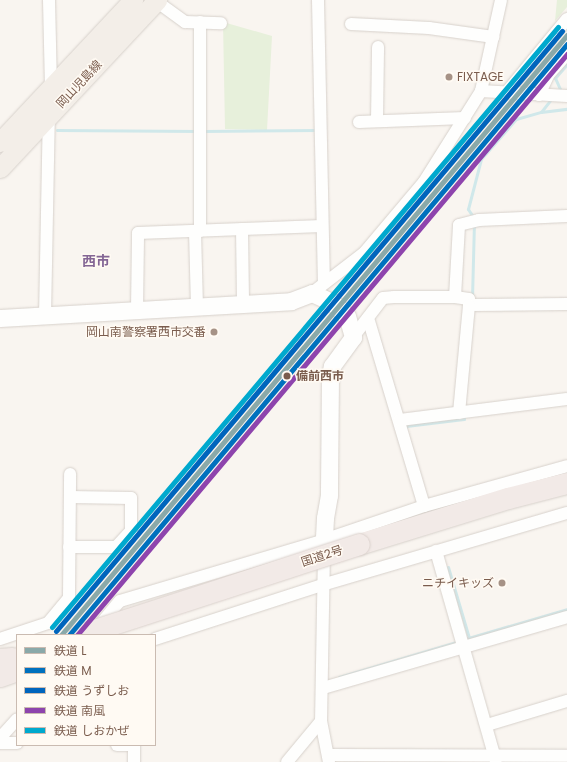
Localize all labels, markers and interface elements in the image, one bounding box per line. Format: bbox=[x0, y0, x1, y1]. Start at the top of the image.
street label: 岡山児島線 bbox=[53, 57, 105, 111]
place label: FIXTAGE bbox=[457, 70, 504, 84]
marker: FIXTAGE bbox=[444, 72, 454, 82]
district label: 西市 bbox=[82, 253, 110, 269]
place label: 岡山南警察署西市交番 bbox=[86, 325, 206, 339]
marker: 岡山南警察署西市交番 bbox=[209, 327, 219, 337]
marker: 備前西市 bbox=[280, 369, 294, 383]
place label: 備前西市 bbox=[296, 369, 344, 383]
street label: 国道2号 bbox=[299, 543, 345, 569]
place label: ニチイキッズ bbox=[422, 576, 494, 590]
marker: ニチイキッズ bbox=[497, 578, 507, 588]
legend bbox=[16, 634, 156, 746]
text: 鉄道 L bbox=[54, 642, 86, 659]
text: 鉄道 M bbox=[54, 662, 92, 679]
text: 鉄道 うずしお bbox=[54, 682, 129, 699]
text: 鉄道 南風 bbox=[54, 702, 105, 719]
text: 鉄道 しおかぜ bbox=[54, 722, 129, 739]

